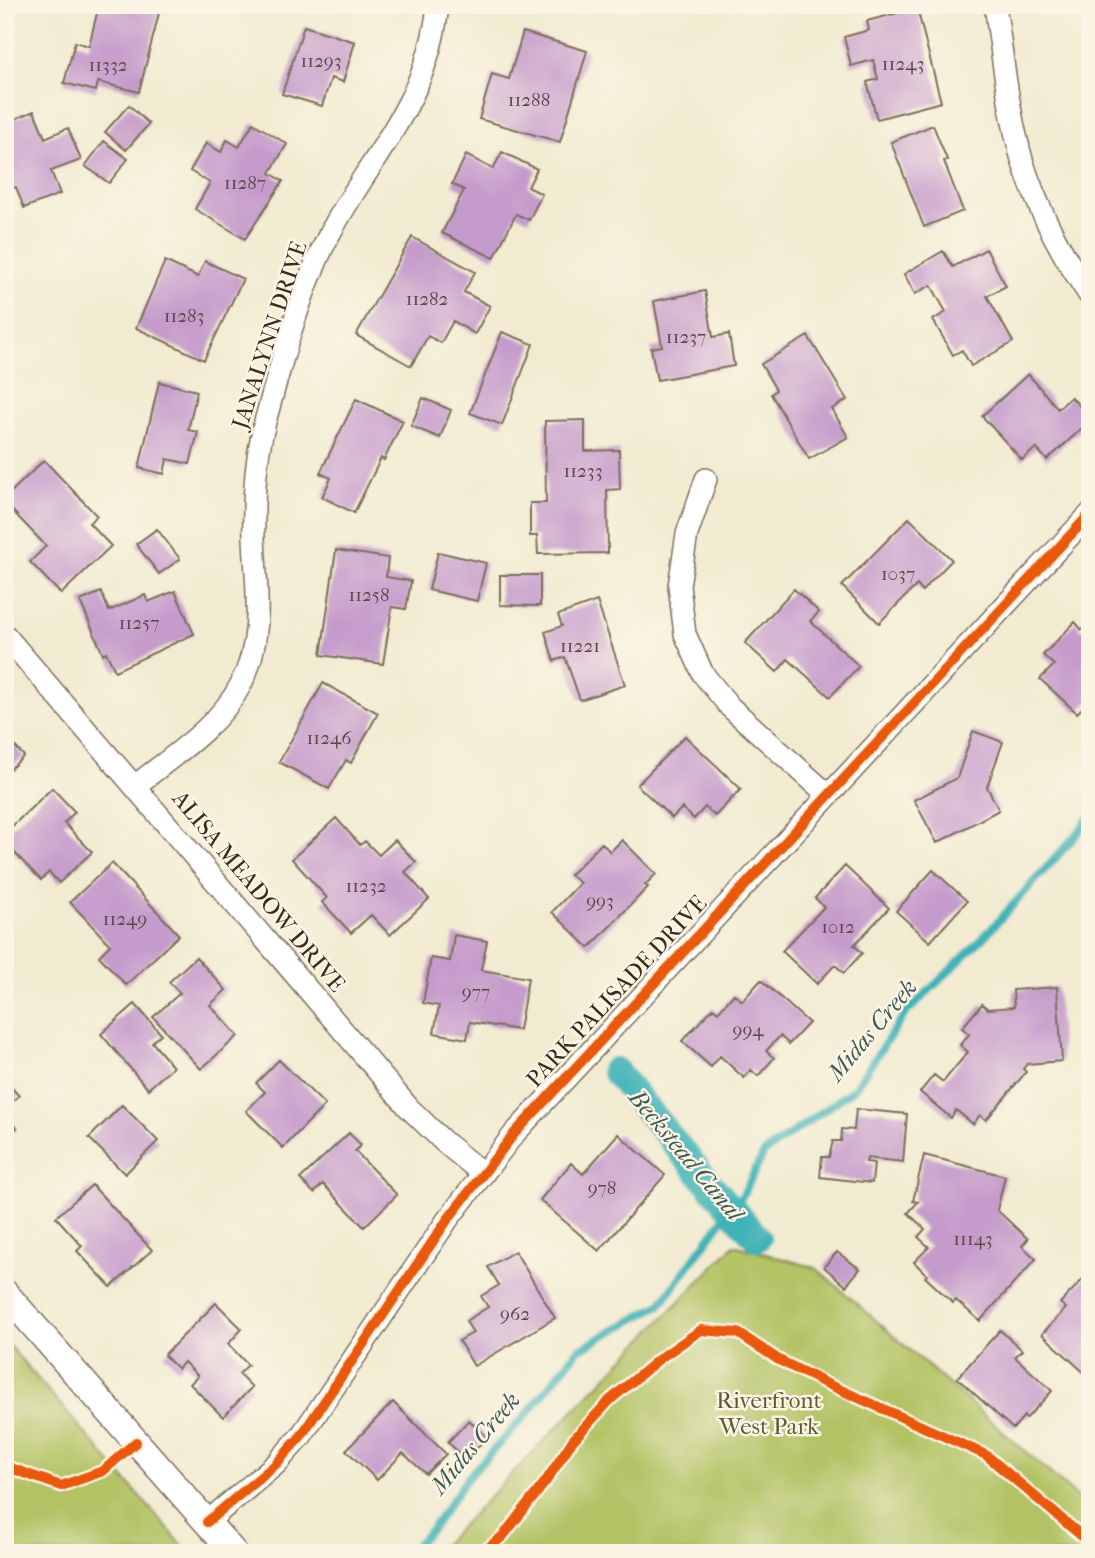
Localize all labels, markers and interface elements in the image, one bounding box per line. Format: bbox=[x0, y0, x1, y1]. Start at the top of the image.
house number: 11293 bbox=[300, 50, 342, 72]
house number: 11243 bbox=[882, 53, 924, 75]
house number: 11332 bbox=[89, 54, 128, 76]
house number: 11288 bbox=[508, 89, 550, 111]
house number: 11287 bbox=[224, 172, 266, 194]
street label: JANALYNN DRIVE bbox=[226, 238, 313, 434]
house number: 11282 bbox=[406, 288, 449, 310]
house number: 11283 bbox=[164, 305, 204, 327]
house number: 11237 bbox=[666, 326, 706, 348]
house number: 11233 bbox=[564, 460, 602, 482]
house number: 1037 bbox=[881, 563, 915, 585]
house number: 11258 bbox=[348, 584, 390, 606]
house number: 11257 bbox=[119, 612, 159, 634]
house number: 11221 bbox=[560, 635, 600, 657]
house number: 11246 bbox=[307, 727, 352, 749]
street label: ALISA MEADOW DRIVE bbox=[166, 785, 351, 997]
house number: 11232 bbox=[346, 875, 387, 897]
street label: PARK PALISADE DRIVE bbox=[521, 890, 712, 1093]
house number: 993 bbox=[586, 890, 614, 912]
house number: 11249 bbox=[103, 908, 147, 930]
house number: 1012 bbox=[821, 916, 855, 938]
water label: Midas Creek bbox=[820, 973, 923, 1088]
house number: 977 bbox=[462, 981, 490, 1003]
house number: 994 bbox=[733, 1019, 764, 1041]
water label: Beckstead Canal bbox=[622, 1082, 751, 1229]
house number: 978 bbox=[588, 1177, 616, 1199]
house number: 11143 bbox=[953, 1228, 993, 1250]
house number: 962 bbox=[500, 1303, 530, 1325]
water label: Midas Creek bbox=[423, 1386, 526, 1501]
park label: Riverfront West Park bbox=[716, 1387, 822, 1440]

